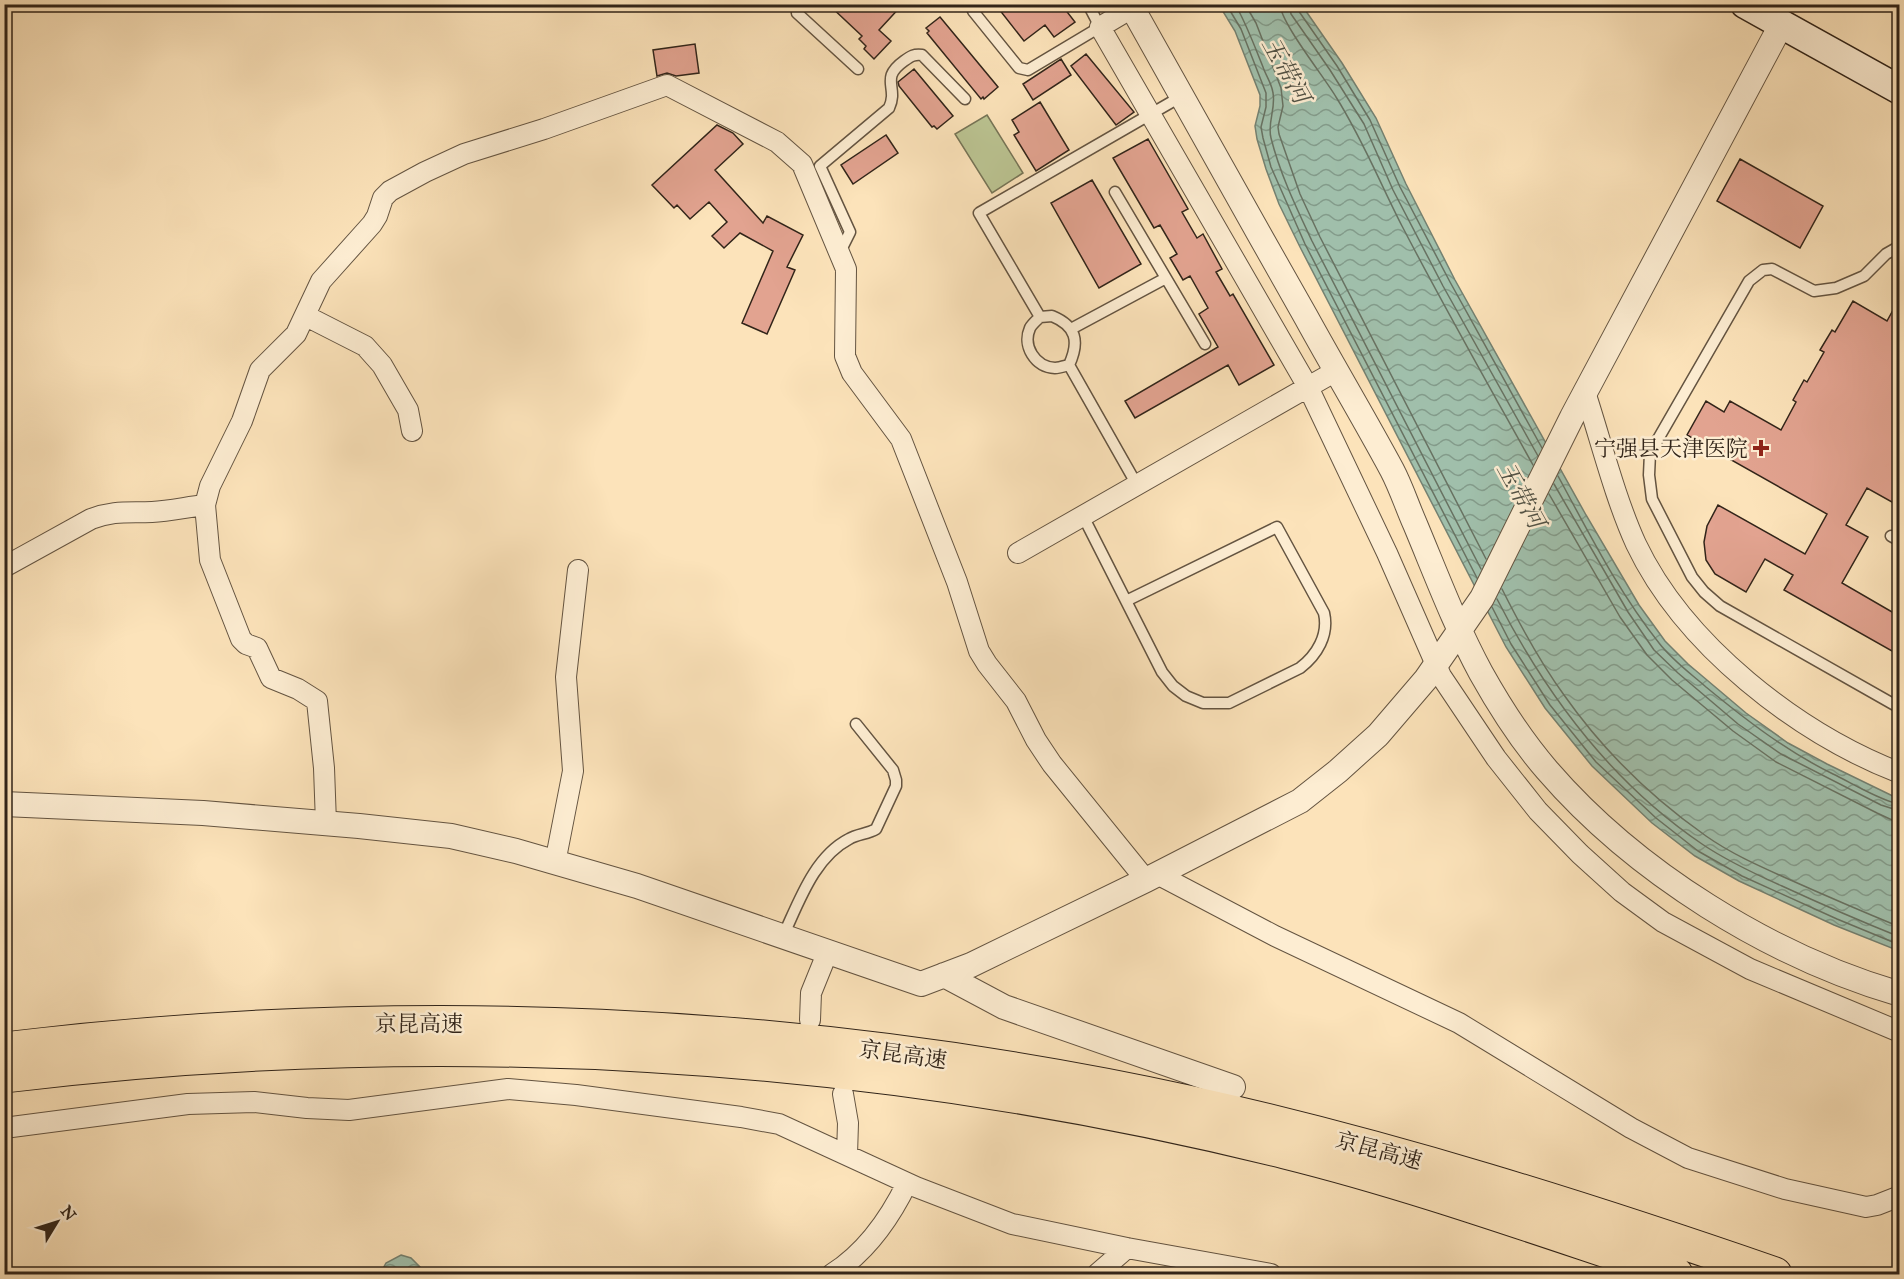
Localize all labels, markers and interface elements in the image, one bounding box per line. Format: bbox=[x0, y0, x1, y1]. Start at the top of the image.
water label: 玉带河 bbox=[1255, 31, 1319, 112]
place label: 宁强县天津医院 bbox=[1594, 435, 1748, 462]
marker: 宁强县天津医院 bbox=[1752, 439, 1770, 457]
water label: 玉带河 bbox=[1490, 456, 1554, 537]
street label: 京昆高速 bbox=[375, 1010, 463, 1037]
street label: 京昆高速 bbox=[857, 1035, 948, 1074]
street label: 京昆高速 bbox=[1333, 1126, 1425, 1175]
north arrow bbox=[27, 1192, 87, 1252]
text: N bbox=[57, 1202, 80, 1225]

